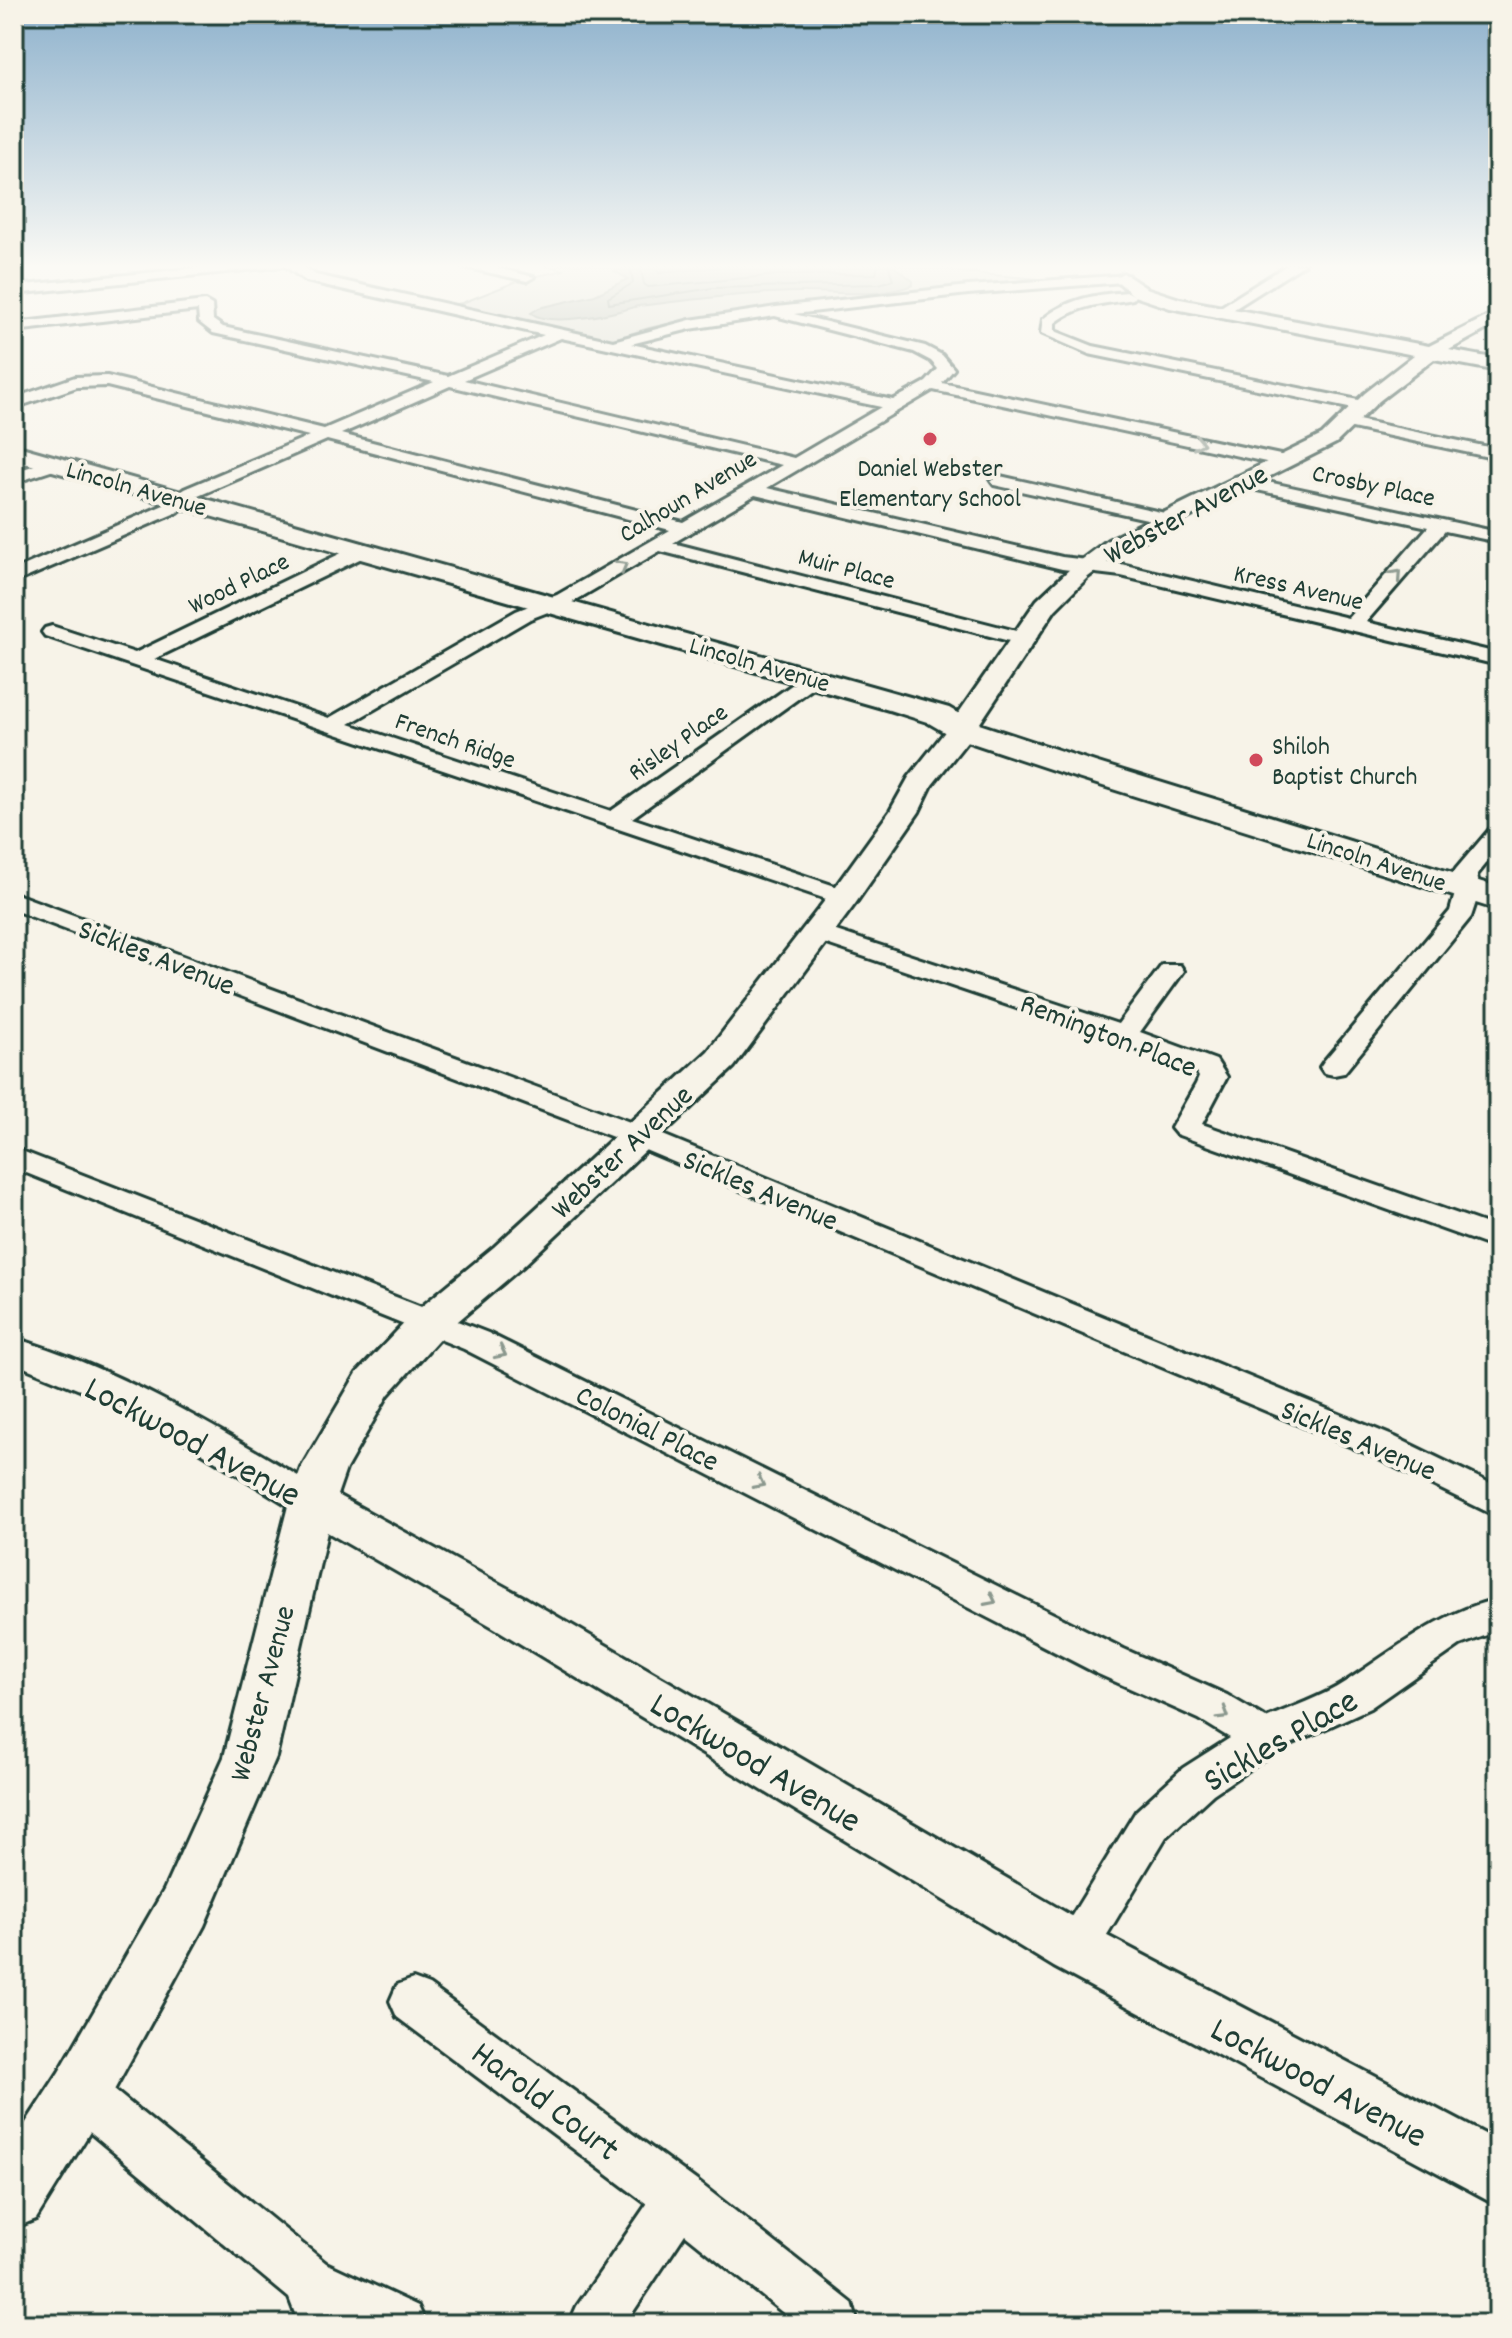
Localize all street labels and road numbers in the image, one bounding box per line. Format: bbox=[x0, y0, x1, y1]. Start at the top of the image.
street label: Calhoun Avenue bbox=[613, 442, 765, 554]
street label: Lincoln Avenue bbox=[61, 453, 211, 528]
street label: Webster Avenue bbox=[1097, 456, 1277, 578]
street label: Crosby Place bbox=[1308, 456, 1438, 518]
street label: Muir Place bbox=[794, 540, 899, 601]
street label: Wood Place bbox=[183, 545, 296, 626]
street label: Kress Avenue bbox=[1230, 557, 1367, 622]
street label: Lincoln Avenue bbox=[684, 629, 834, 704]
street label: Risley Place bbox=[621, 696, 737, 792]
street label: French Ridge bbox=[390, 704, 520, 780]
street label: Lincoln Avenue bbox=[1301, 823, 1450, 903]
street label: Sickles Avenue bbox=[71, 911, 240, 1010]
street label: Remington Place bbox=[1013, 985, 1202, 1092]
street label: Webster Avenue bbox=[543, 1077, 705, 1232]
street label: Sickles Avenue bbox=[675, 1141, 844, 1245]
street label: Lockwood Avenue bbox=[74, 1365, 309, 1523]
street label: Colonial Place bbox=[567, 1376, 725, 1486]
street label: Sickles Avenue bbox=[1273, 1391, 1442, 1495]
street label: Webster Avenue bbox=[221, 1601, 309, 1787]
street label: Sickles Place bbox=[1195, 1678, 1369, 1809]
street label: Lockwood Avenue bbox=[638, 1681, 870, 1849]
street label: Lockwood Avenue bbox=[1200, 2006, 1435, 2164]
street label: Harold Court bbox=[458, 2031, 629, 2177]

